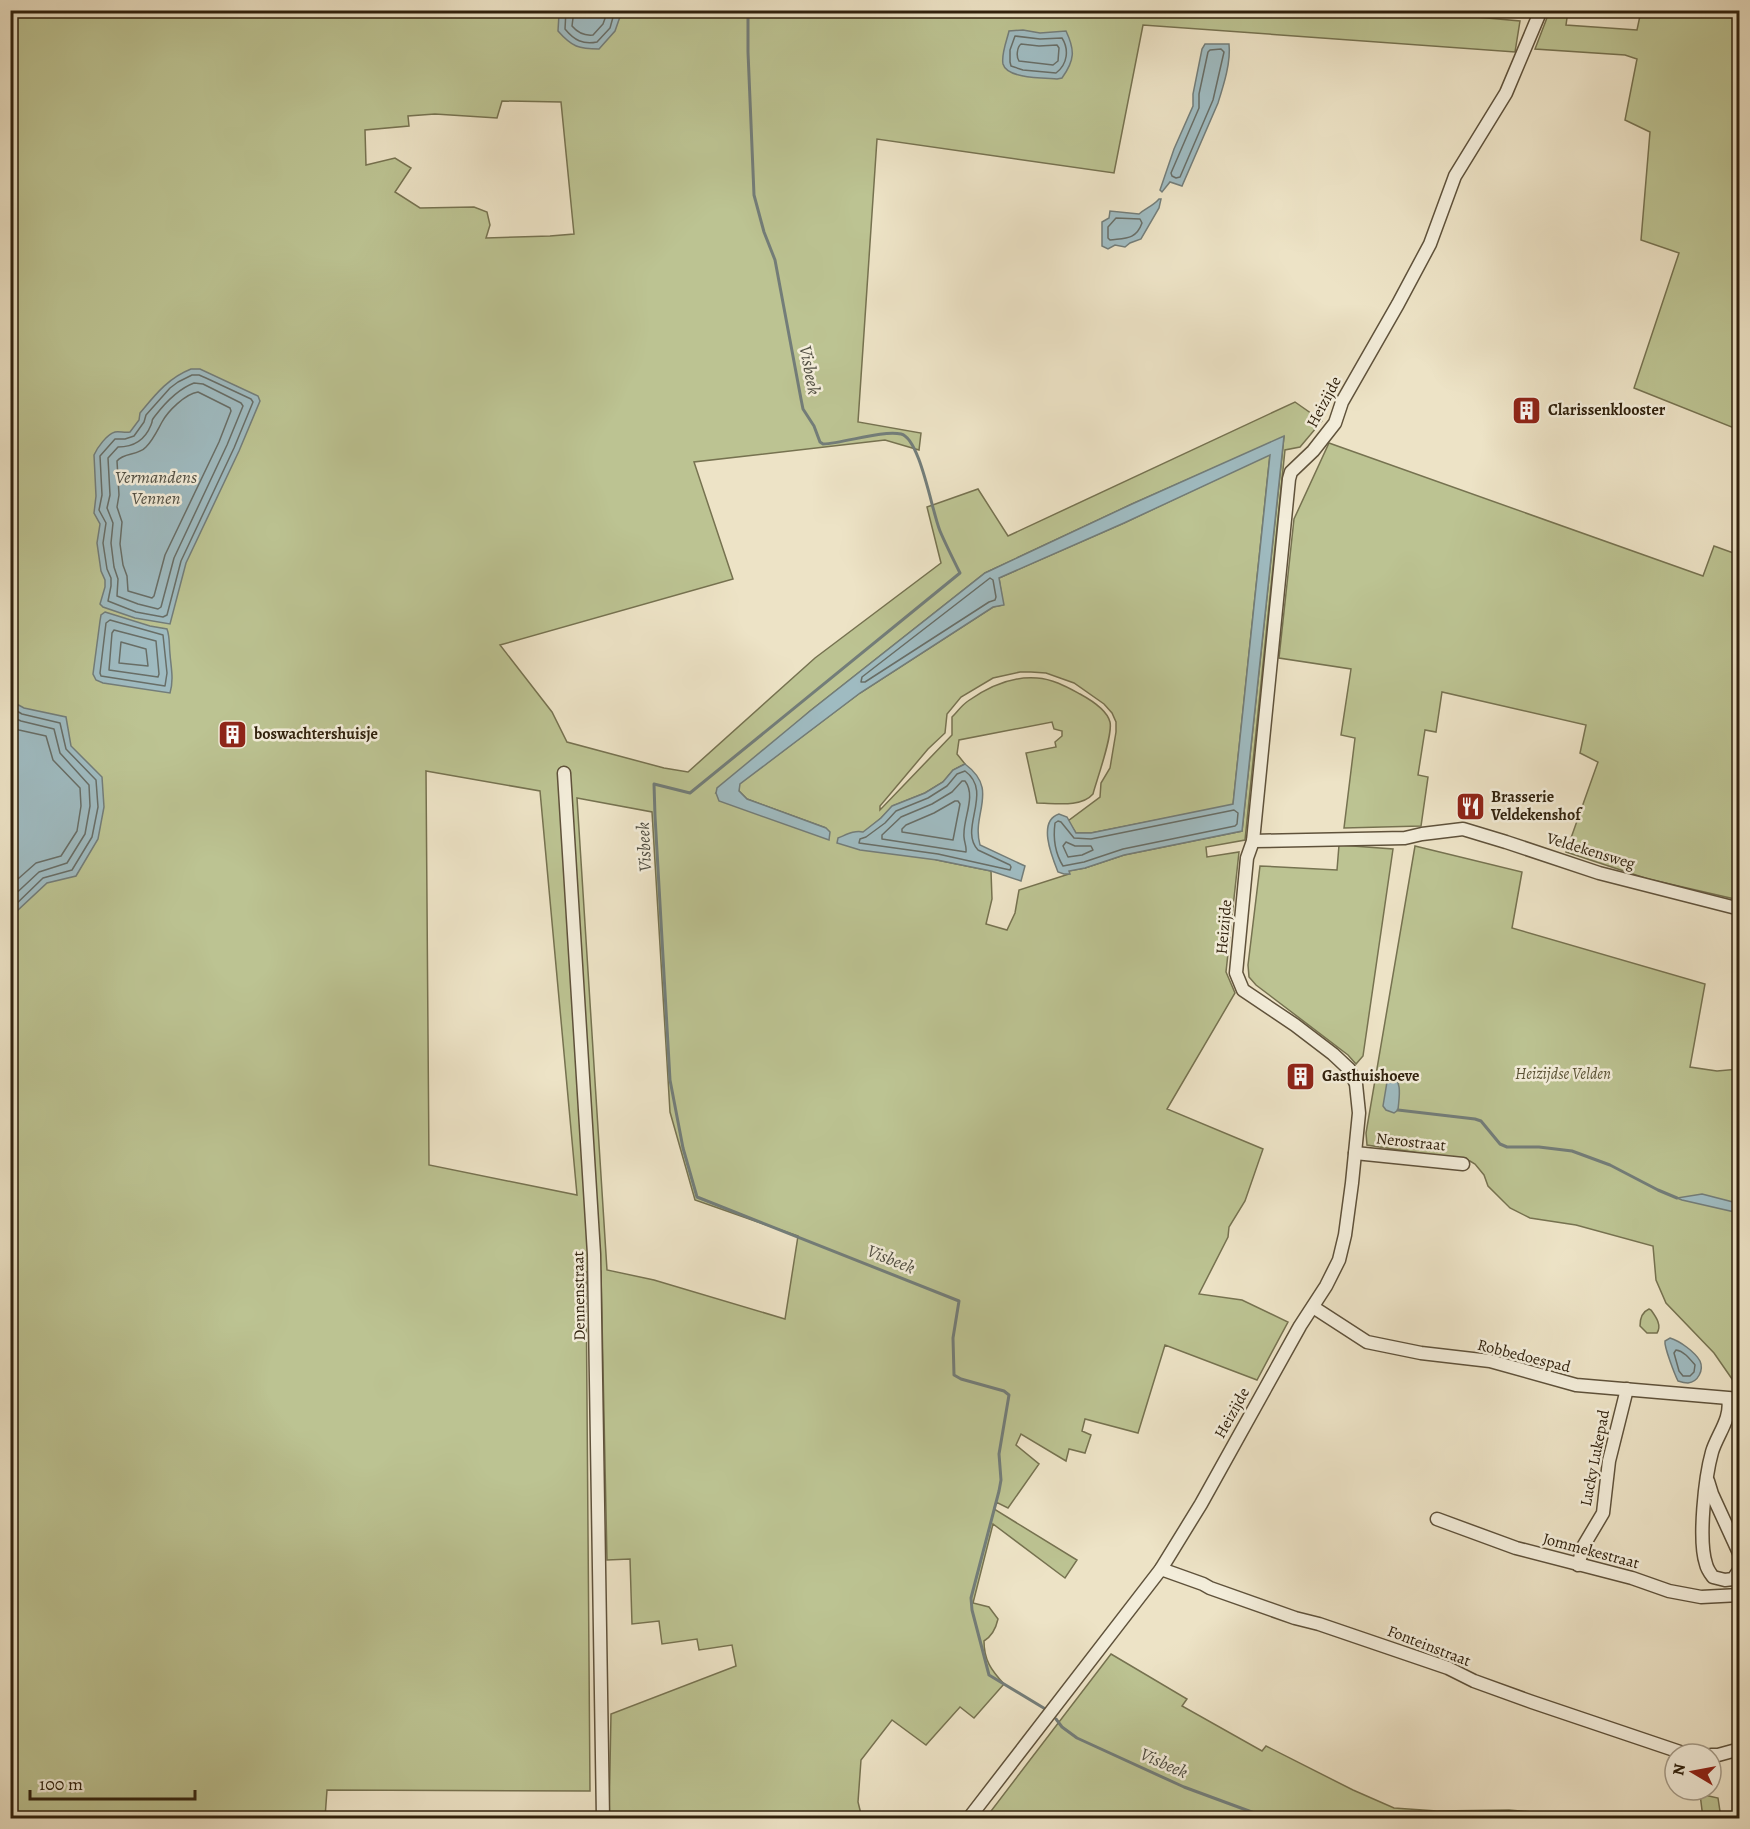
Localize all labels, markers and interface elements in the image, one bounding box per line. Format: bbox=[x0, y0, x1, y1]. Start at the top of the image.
water label: Visbeek bbox=[793, 343, 827, 397]
street label: Heizijde bbox=[1301, 373, 1347, 431]
building icon: Clarissenklooster bbox=[1511, 394, 1543, 426]
place label: Clarissenklooster bbox=[1548, 399, 1666, 421]
water label: Vermandens Vennen bbox=[115, 465, 197, 510]
building icon: boswachtershuisje bbox=[217, 718, 249, 750]
place label: boswachtershuisje bbox=[253, 723, 378, 745]
place label: Brasserie Veldekenshof bbox=[1490, 786, 1583, 826]
restaurant icon: Brasserie Veldekenshof bbox=[1454, 790, 1486, 822]
water label: Visbeek bbox=[631, 822, 657, 872]
street label: Veldekensweg bbox=[1543, 827, 1638, 875]
street label: Heizijde bbox=[1211, 899, 1237, 955]
building icon: Gasthuishoeve bbox=[1285, 1060, 1317, 1092]
park label: Heizijdse Velden bbox=[1515, 1063, 1611, 1085]
place label: Gasthuishoeve bbox=[1322, 1065, 1419, 1087]
street label: Nerostraat bbox=[1375, 1127, 1447, 1157]
water label: Visbeek bbox=[863, 1239, 919, 1279]
street label: Dennenstraat bbox=[567, 1251, 591, 1341]
street label: Robbedoespad bbox=[1475, 1334, 1573, 1378]
street label: Heizijde bbox=[1209, 1384, 1255, 1442]
street label: Lucky Lukepad bbox=[1575, 1407, 1615, 1508]
street label: Jommekestraat bbox=[1540, 1528, 1642, 1574]
street label: Fonteinstraat bbox=[1384, 1620, 1474, 1672]
water label: Visbeek bbox=[1136, 1742, 1192, 1784]
north arrow bbox=[1663, 1742, 1723, 1802]
text: N bbox=[1667, 1762, 1691, 1777]
scale bar bbox=[30, 1763, 195, 1801]
text: 100 m bbox=[39, 1772, 83, 1796]

